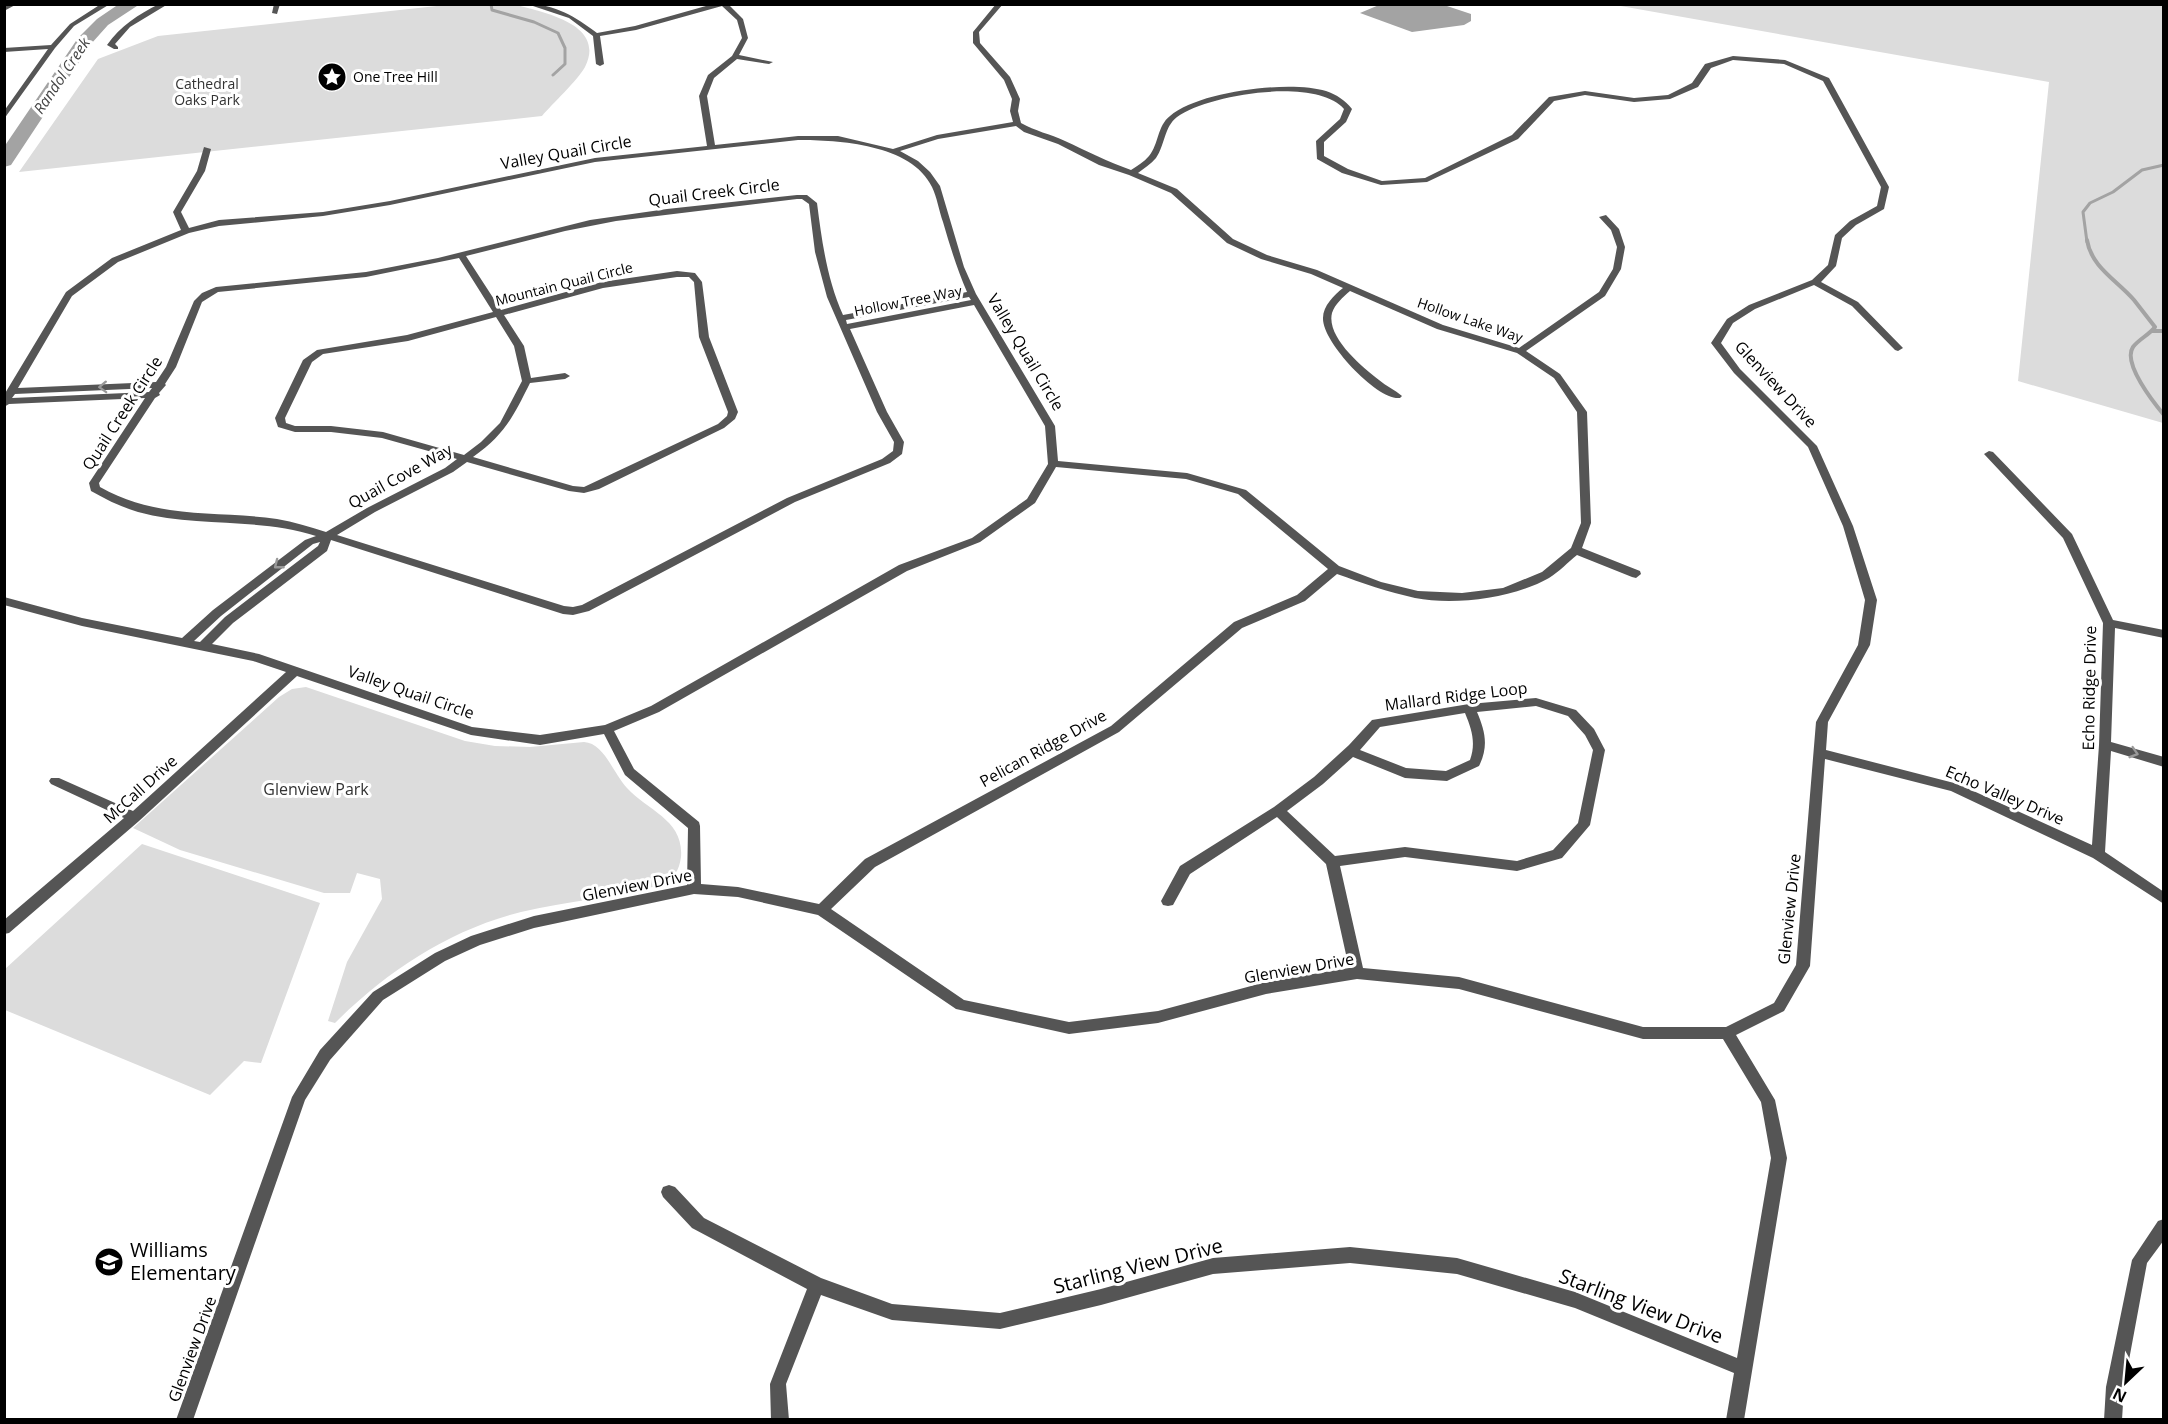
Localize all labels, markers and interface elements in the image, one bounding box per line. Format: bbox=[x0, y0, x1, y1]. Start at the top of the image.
water label: Randol Creek bbox=[28, 33, 94, 117]
place icon: One Tree Hill bbox=[316, 61, 348, 93]
place label: One Tree Hill bbox=[353, 67, 438, 86]
park label: Cathedral Oaks Park bbox=[174, 74, 240, 109]
street label: Valley Quail Circle bbox=[499, 130, 633, 174]
street label: Quail Creek Circle bbox=[647, 173, 781, 211]
street label: Mountain Quail Circle bbox=[493, 257, 635, 310]
street label: Hollow Tree Way bbox=[852, 281, 964, 320]
street label: Valley Quail Circle bbox=[982, 290, 1070, 414]
street label: Hollow Lake Way bbox=[1415, 293, 1526, 347]
street label: Glenview Drive bbox=[1730, 336, 1822, 432]
street label: Quail Creek Circle bbox=[77, 352, 167, 474]
one-way arrow bbox=[98, 381, 107, 394]
street label: Quail Cove Way bbox=[344, 438, 457, 514]
one-way arrow bbox=[274, 558, 285, 569]
street label: Echo Ridge Drive bbox=[2077, 625, 2101, 751]
street label: Valley Quail Circle bbox=[345, 660, 477, 724]
street label: Mallard Ridge Loop bbox=[1383, 676, 1529, 716]
street label: Pelican Ridge Drive bbox=[976, 704, 1110, 792]
one-way arrow bbox=[2128, 746, 2139, 758]
street label: McCall Drive bbox=[98, 750, 182, 828]
street label: Echo Valley Drive bbox=[1942, 760, 2068, 830]
park label: Glenview Park bbox=[263, 778, 369, 800]
street label: Glenview Drive bbox=[1772, 853, 1806, 965]
street label: Glenview Drive bbox=[580, 864, 694, 906]
street label: Glenview Drive bbox=[1242, 948, 1356, 988]
street label: Starling View Drive bbox=[1050, 1231, 1225, 1300]
place label: Williams Elementary bbox=[130, 1236, 237, 1286]
school or university icon: Williams Elementary bbox=[93, 1246, 125, 1278]
street label: Starling View Drive bbox=[1555, 1262, 1727, 1349]
street label: Glenview Drive bbox=[163, 1293, 221, 1405]
north arrow bbox=[2096, 1352, 2156, 1412]
text: N bbox=[2109, 1383, 2130, 1408]

